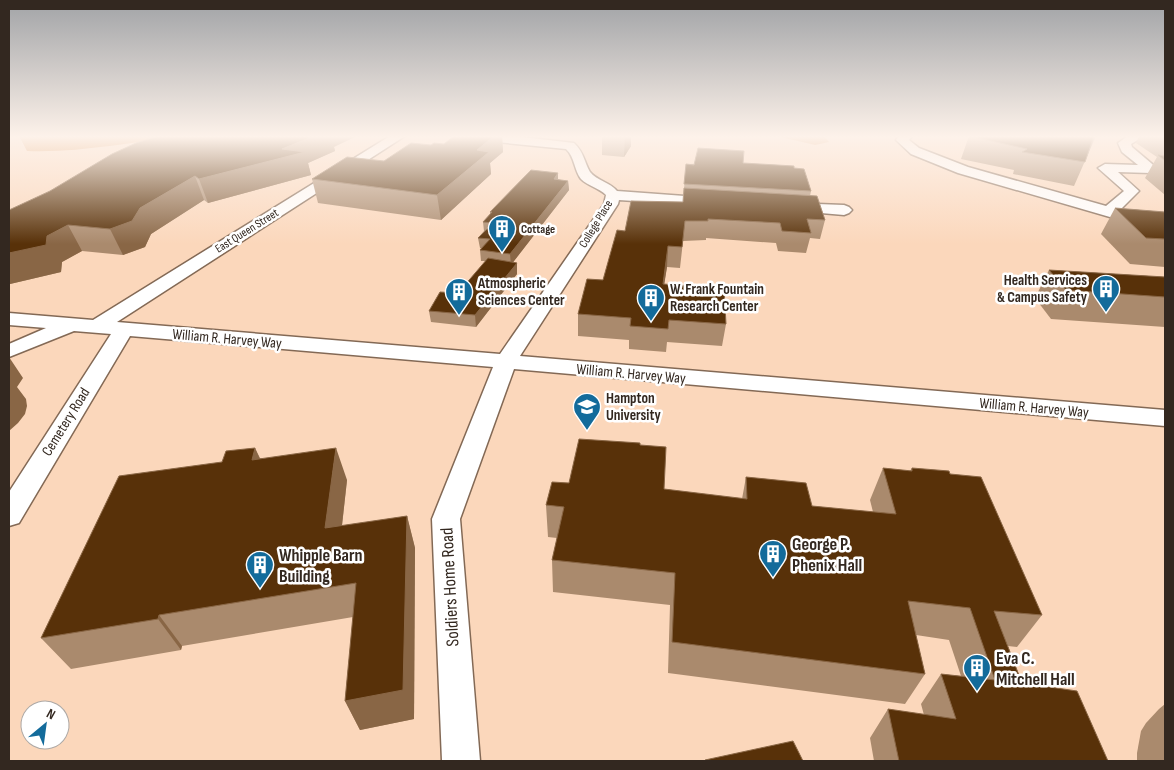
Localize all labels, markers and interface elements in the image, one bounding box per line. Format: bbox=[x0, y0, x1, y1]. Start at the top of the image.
street label: College Place bbox=[576, 197, 616, 251]
street label: East Queen Street bbox=[212, 205, 282, 256]
building icon: Cottage bbox=[487, 214, 517, 253]
place label: Cottage bbox=[521, 222, 555, 237]
place label: Health Services & Campus Safety bbox=[997, 271, 1088, 307]
place label: Atmospheric Sciences Center bbox=[477, 274, 565, 310]
building icon: Health Services & Campus Safety bbox=[1091, 274, 1121, 313]
building icon: Atmospheric Sciences Center bbox=[444, 277, 474, 316]
place label: W. Frank Fountain Research Center bbox=[670, 280, 764, 316]
building icon: W. Frank Fountain Research Center bbox=[636, 283, 666, 322]
street label: William R. Harvey Way bbox=[172, 325, 283, 353]
street label: William R. Harvey Way bbox=[576, 360, 687, 388]
street label: Cemetery Road bbox=[38, 384, 94, 460]
place label: Hampton University bbox=[606, 389, 661, 425]
school or university icon: Hampton University bbox=[572, 392, 602, 431]
street label: William R. Harvey Way bbox=[979, 394, 1090, 422]
street label: Soldiers Home Road bbox=[436, 527, 464, 647]
place label: George P. Phenix Hall bbox=[792, 534, 862, 576]
building icon: George P. Phenix Hall bbox=[758, 539, 788, 578]
place label: Whipple Barn Building bbox=[279, 545, 363, 587]
building icon: Whipple Barn Building bbox=[245, 550, 275, 589]
place label: Eva C. Mitchell Hall bbox=[996, 648, 1075, 690]
building icon: Eva C. Mitchell Hall bbox=[962, 653, 992, 692]
north arrow bbox=[20, 700, 70, 750]
text: N bbox=[44, 705, 58, 723]

